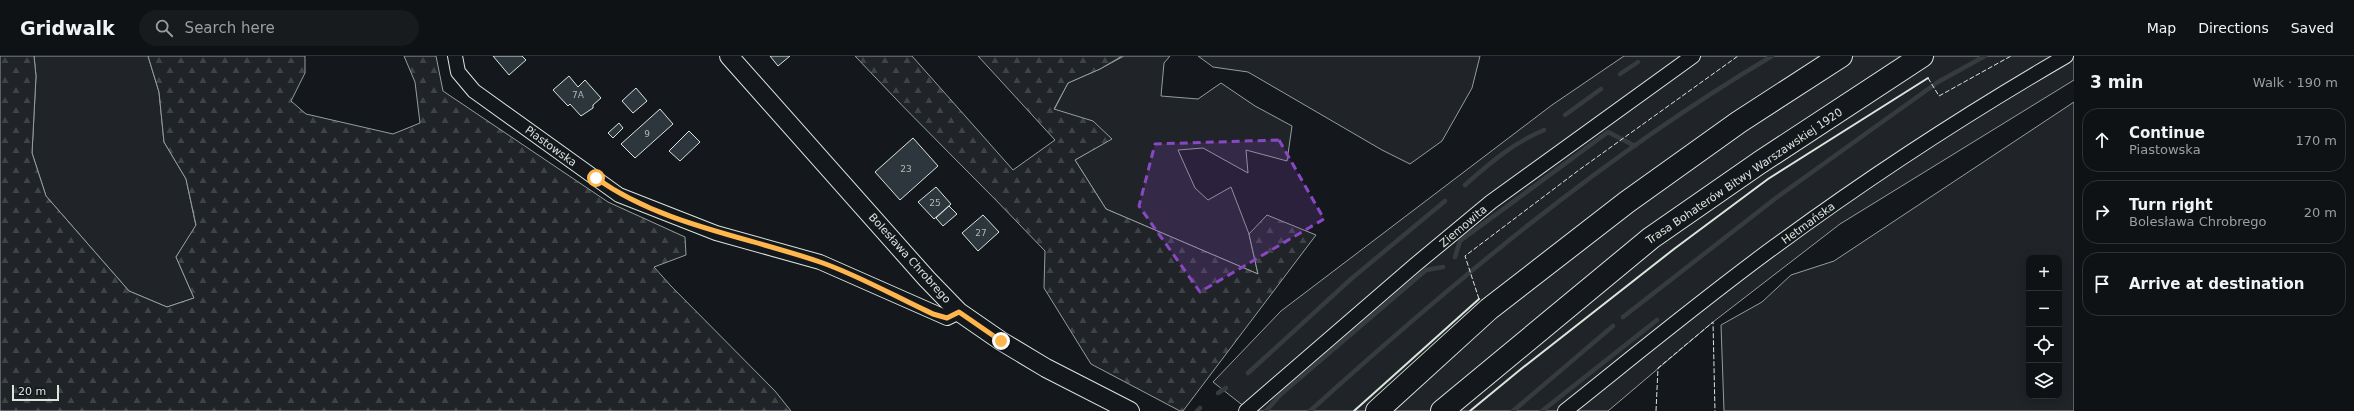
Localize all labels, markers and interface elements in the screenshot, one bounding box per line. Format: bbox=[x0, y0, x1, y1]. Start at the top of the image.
search box bbox=[139, 10, 419, 46]
text: Gridwalk bbox=[20, 17, 115, 39]
icon: search bbox=[153, 17, 175, 39]
text: Search here bbox=[185, 19, 275, 37]
text: Map bbox=[2147, 20, 2176, 36]
text: Directions bbox=[2198, 20, 2269, 36]
text: Saved bbox=[2291, 20, 2334, 36]
text: 3 min bbox=[2090, 72, 2143, 92]
text: Walk · 190 m bbox=[2253, 75, 2338, 90]
house number: 7A bbox=[572, 90, 585, 100]
street label: Trasa Bohaterów Bitwy Warszawskiej 1920 bbox=[1643, 106, 1845, 248]
street label: Piastowska bbox=[522, 123, 579, 169]
text: Continue bbox=[2129, 124, 2205, 142]
house number: 9 bbox=[644, 129, 650, 139]
icon: ahead bbox=[2091, 129, 2113, 151]
text: 170 m bbox=[2295, 133, 2337, 148]
text: Piastowska bbox=[2129, 142, 2201, 157]
house number: 23 bbox=[900, 164, 912, 174]
route start bbox=[587, 169, 605, 187]
text: Turn right bbox=[2129, 196, 2213, 214]
house number: 25 bbox=[929, 198, 941, 208]
street label: Hetmańska bbox=[1779, 200, 1837, 247]
icon: right bbox=[2091, 201, 2113, 223]
street label: Ziemowita bbox=[1437, 203, 1490, 250]
text: 20 m bbox=[2304, 205, 2337, 220]
street label: Bolesława Chrobrego bbox=[866, 211, 954, 306]
text: Bolesława Chrobrego bbox=[2129, 214, 2267, 229]
house number: 27 bbox=[975, 228, 987, 238]
map controls bbox=[2026, 255, 2062, 399]
button: + bbox=[2026, 255, 2062, 291]
icon: arrive bbox=[2091, 273, 2113, 295]
text: Arrive at destination bbox=[2129, 275, 2304, 293]
button: − bbox=[2026, 291, 2062, 327]
button: locate bbox=[2026, 327, 2062, 363]
route end bbox=[992, 332, 1010, 350]
button: layers bbox=[2026, 363, 2062, 399]
scale bar bbox=[12, 383, 59, 402]
text: 20 m bbox=[18, 385, 46, 398]

